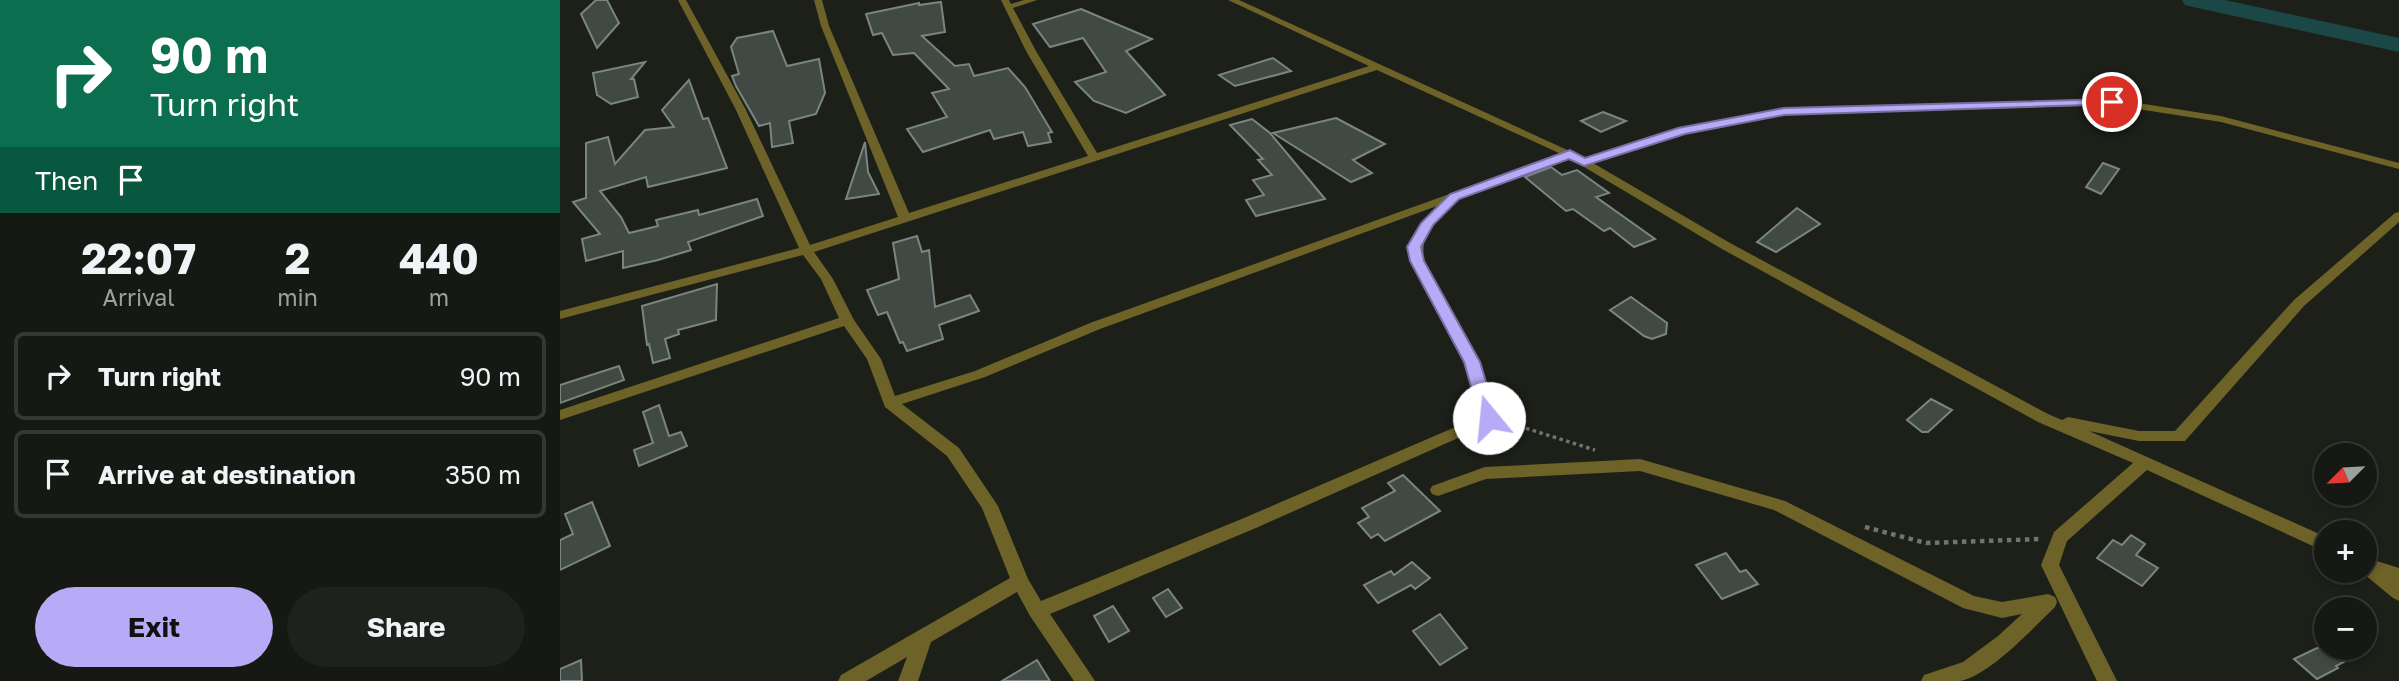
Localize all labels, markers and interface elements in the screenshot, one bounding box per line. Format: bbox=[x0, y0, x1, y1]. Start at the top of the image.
text: 90 m bbox=[150, 25, 268, 84]
icon: right bbox=[35, 28, 126, 119]
pin bbox=[2082, 72, 2142, 132]
icon: arrive bbox=[2093, 83, 2131, 121]
text: Turn right bbox=[150, 85, 299, 123]
icon: arrive bbox=[112, 161, 150, 199]
text: Then bbox=[35, 165, 98, 196]
text: 22:07 bbox=[81, 233, 196, 283]
text: 2 bbox=[285, 233, 310, 283]
text: 440 bbox=[399, 233, 479, 283]
text: Arrival bbox=[103, 283, 175, 311]
text: min bbox=[277, 283, 318, 311]
text: m bbox=[429, 283, 449, 311]
icon: right bbox=[39, 357, 77, 395]
text: Turn right bbox=[98, 361, 221, 392]
text: 90 m bbox=[460, 361, 521, 392]
position arrow bbox=[1452, 381, 1526, 455]
north arrow bbox=[2314, 443, 2376, 506]
map controls bbox=[2314, 443, 2377, 660]
icon: arrive bbox=[39, 455, 77, 493]
text: Arrive at destination bbox=[98, 459, 356, 490]
text: 350 m bbox=[445, 459, 521, 490]
button: + bbox=[2314, 520, 2377, 583]
button: Exit bbox=[35, 587, 273, 667]
button: Share bbox=[287, 587, 525, 667]
button: − bbox=[2314, 597, 2377, 660]

